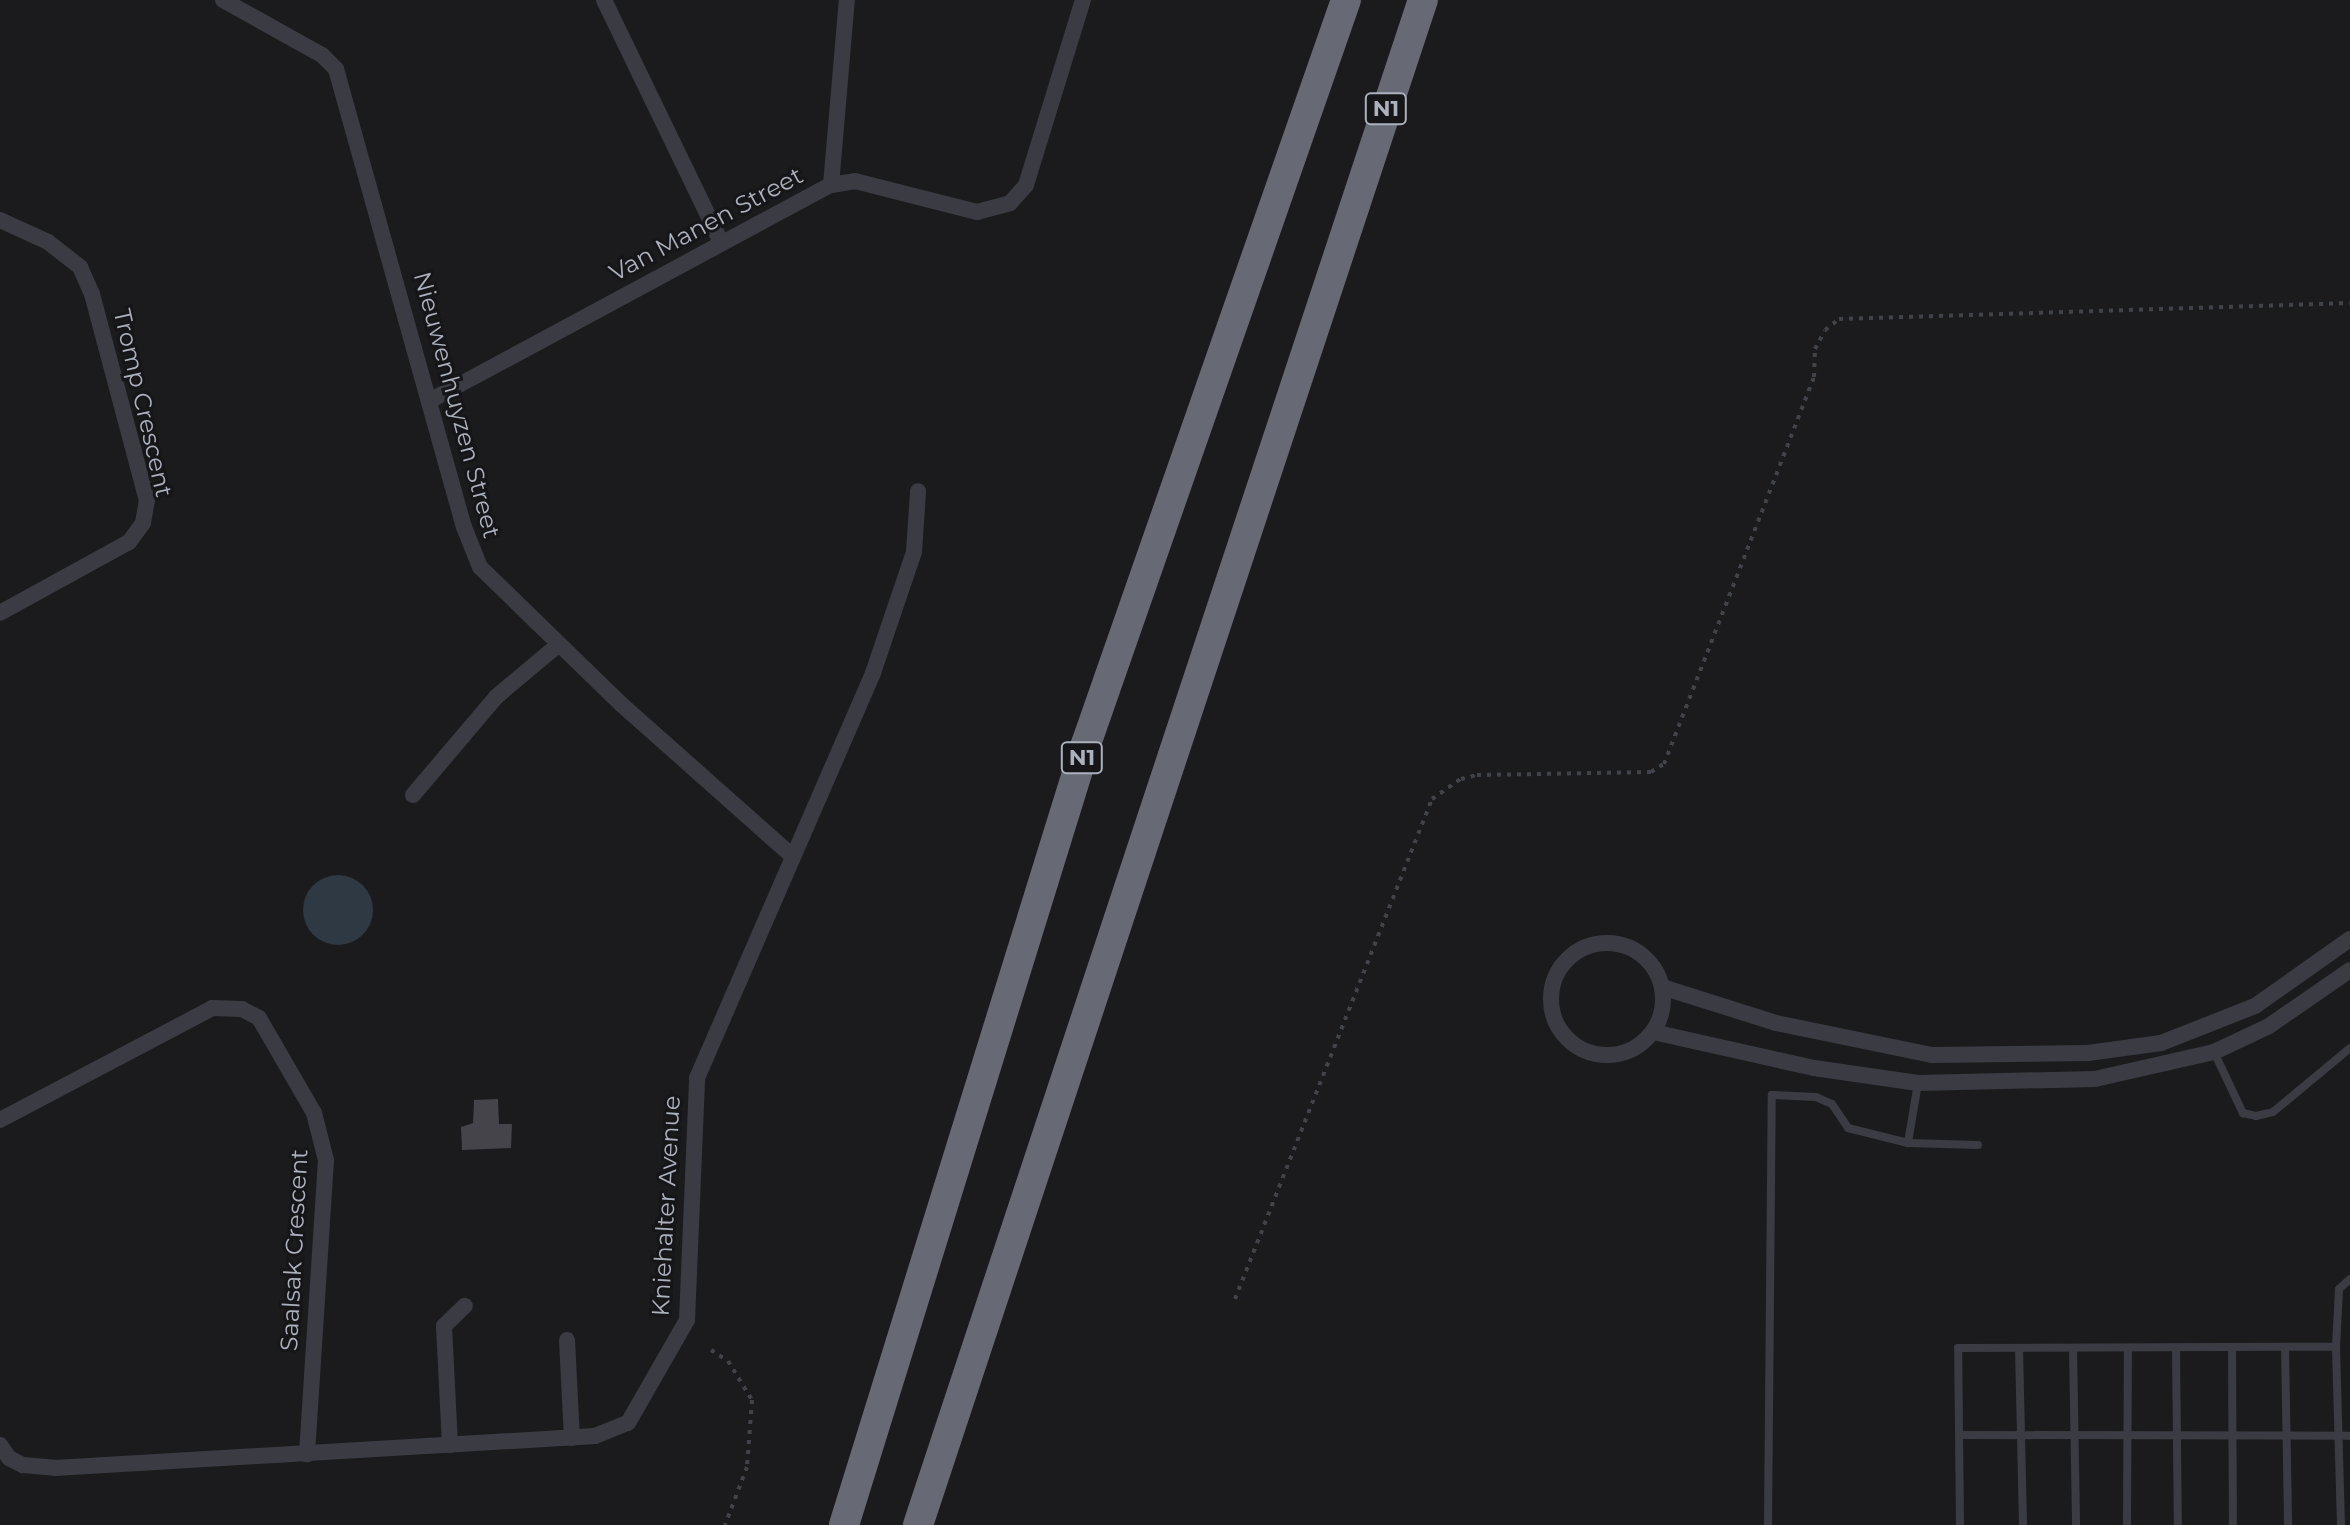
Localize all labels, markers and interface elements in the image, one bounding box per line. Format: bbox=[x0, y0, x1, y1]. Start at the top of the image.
road number: N1 bbox=[1364, 91, 1408, 127]
street label: Van Manen Street bbox=[604, 161, 808, 287]
street label: Nieuwenhuyzen Street bbox=[408, 269, 506, 541]
street label: Tromp Crescent bbox=[107, 306, 179, 500]
road number: N1 bbox=[1060, 740, 1104, 776]
street label: Kniehalter Avenue bbox=[646, 1095, 686, 1317]
street label: Saalsak Crescent bbox=[274, 1148, 314, 1352]

